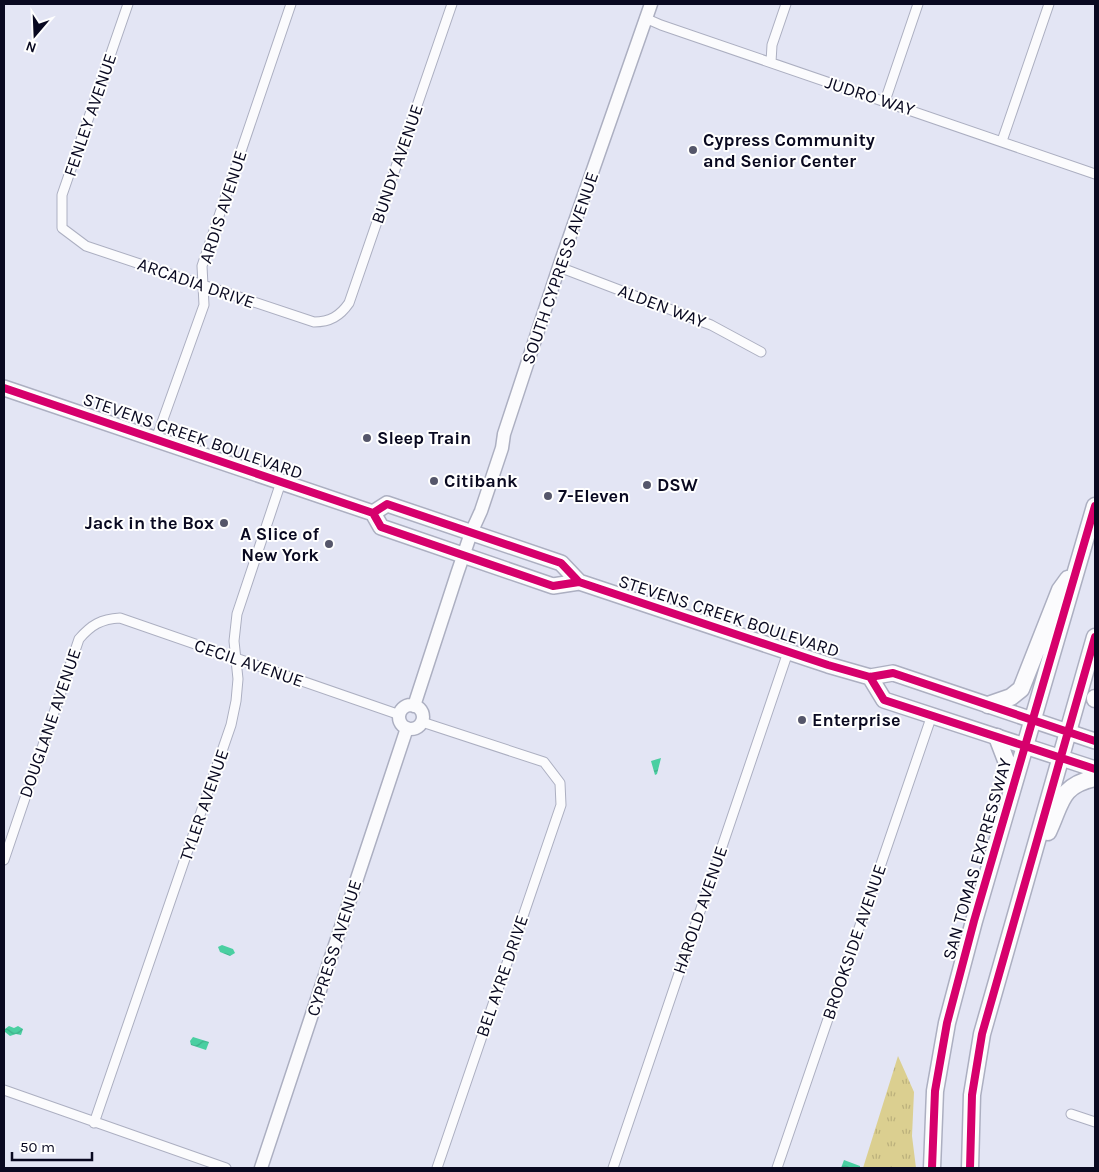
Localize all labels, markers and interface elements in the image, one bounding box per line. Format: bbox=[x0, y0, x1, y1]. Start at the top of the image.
north arrow bbox=[10, 10, 60, 60]
text: N bbox=[23, 37, 38, 56]
street label: FENLEY AVENUE bbox=[59, 51, 121, 179]
street label: JUDRO WAY bbox=[822, 71, 918, 121]
street label: BUNDY AVENUE bbox=[366, 101, 428, 227]
place label: Cypress Community and Senior Center bbox=[703, 129, 875, 172]
marker: Cypress Community and Senior Center bbox=[687, 144, 699, 156]
street label: ARDIS AVENUE bbox=[194, 148, 252, 266]
street label: SOUTH CYPRESS AVENUE bbox=[517, 169, 603, 367]
street label: ARCADIA DRIVE bbox=[135, 253, 257, 313]
street label: ALDEN WAY bbox=[615, 279, 709, 333]
street label: STEVENS CREEK BOULEVARD bbox=[80, 388, 306, 484]
place label: Sleep Train bbox=[377, 427, 471, 449]
marker: Sleep Train bbox=[361, 432, 373, 444]
place label: Citibank bbox=[444, 470, 518, 492]
place label: DSW bbox=[657, 474, 698, 496]
marker: Citibank bbox=[428, 475, 440, 487]
marker: DSW bbox=[641, 479, 653, 491]
place label: 7-Eleven bbox=[558, 485, 629, 507]
marker: 7-Eleven bbox=[542, 490, 554, 502]
place label: Jack in the Box bbox=[85, 512, 214, 534]
marker: Jack in the Box bbox=[218, 517, 230, 529]
place label: A Slice of New York bbox=[240, 523, 319, 566]
marker: A Slice of New York bbox=[323, 538, 335, 550]
street label: STEVENS CREEK BOULEVARD bbox=[616, 570, 842, 662]
street label: CECIL AVENUE bbox=[191, 634, 307, 692]
street label: DOUGLANE AVENUE bbox=[14, 645, 86, 801]
place label: Enterprise bbox=[812, 709, 900, 731]
marker: Enterprise bbox=[796, 714, 808, 726]
street label: TYLER AVENUE bbox=[175, 746, 233, 864]
street label: SAN TOMAS EXPRESSWAY bbox=[938, 755, 1016, 962]
street label: HAROLD AVENUE bbox=[668, 843, 732, 977]
street label: BROOKSIDE AVENUE bbox=[817, 861, 891, 1023]
street label: CYPRESS AVENUE bbox=[302, 877, 366, 1019]
street label: BEL AYRE DRIVE bbox=[471, 912, 533, 1040]
scale bar bbox=[12, 1130, 92, 1162]
text: 50 m bbox=[20, 1138, 55, 1156]

